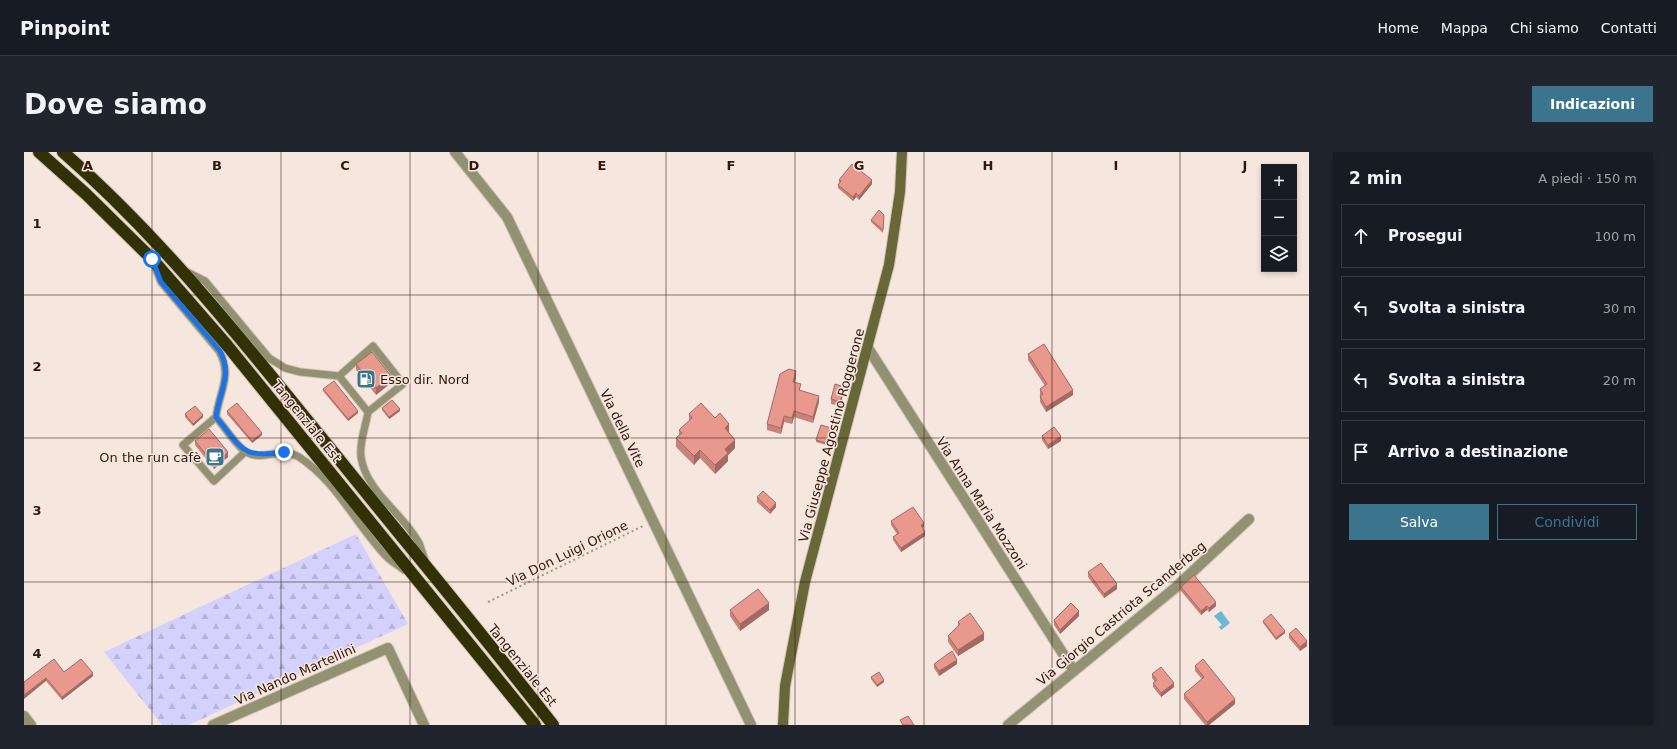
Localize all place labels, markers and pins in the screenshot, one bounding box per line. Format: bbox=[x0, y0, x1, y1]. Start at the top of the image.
fuel station icon: Esso dir. Nord bbox=[355, 368, 377, 390]
place label: Esso dir. Nord bbox=[380, 372, 469, 387]
cafe icon: On the run cafè bbox=[204, 446, 226, 468]
place label: On the run cafè bbox=[99, 450, 201, 465]

